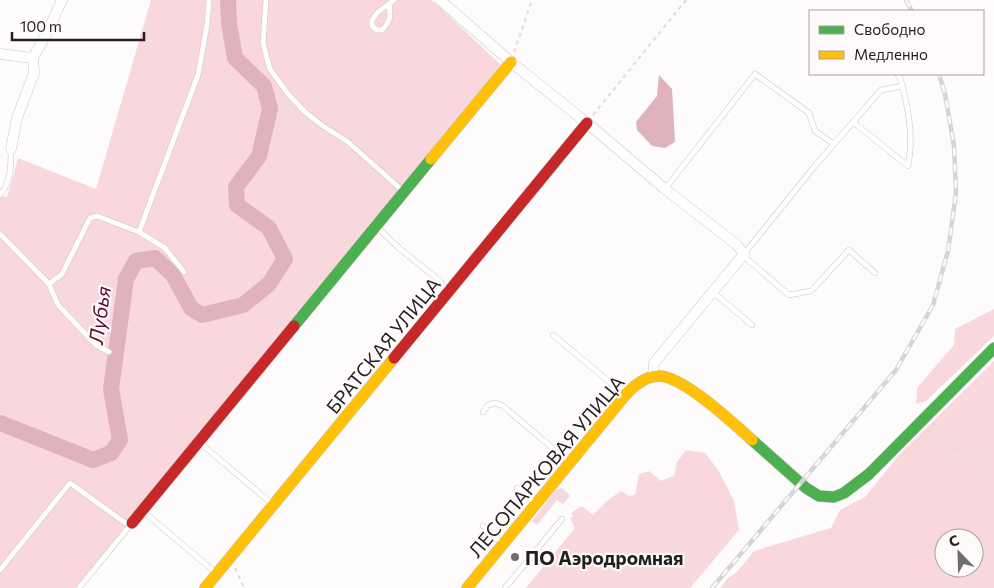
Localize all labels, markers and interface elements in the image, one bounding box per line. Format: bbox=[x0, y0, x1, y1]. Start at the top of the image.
scale bar bbox=[12, 10, 145, 42]
legend bbox=[809, 10, 984, 75]
text: 100 m bbox=[20, 17, 62, 35]
text: Свободно bbox=[854, 20, 925, 38]
text: Медленно bbox=[854, 45, 928, 63]
street label: БРАТСКАЯ УЛИЦА bbox=[321, 272, 445, 418]
water label: Лубья bbox=[83, 284, 115, 347]
street label: ЛЕСОПАРКОВАЯ УЛИЦА bbox=[463, 371, 629, 561]
north arrow bbox=[934, 528, 984, 578]
text: С bbox=[946, 531, 961, 550]
place label: ПО Аэродромная bbox=[525, 546, 683, 569]
marker: ПО Аэродромная bbox=[509, 551, 521, 563]

